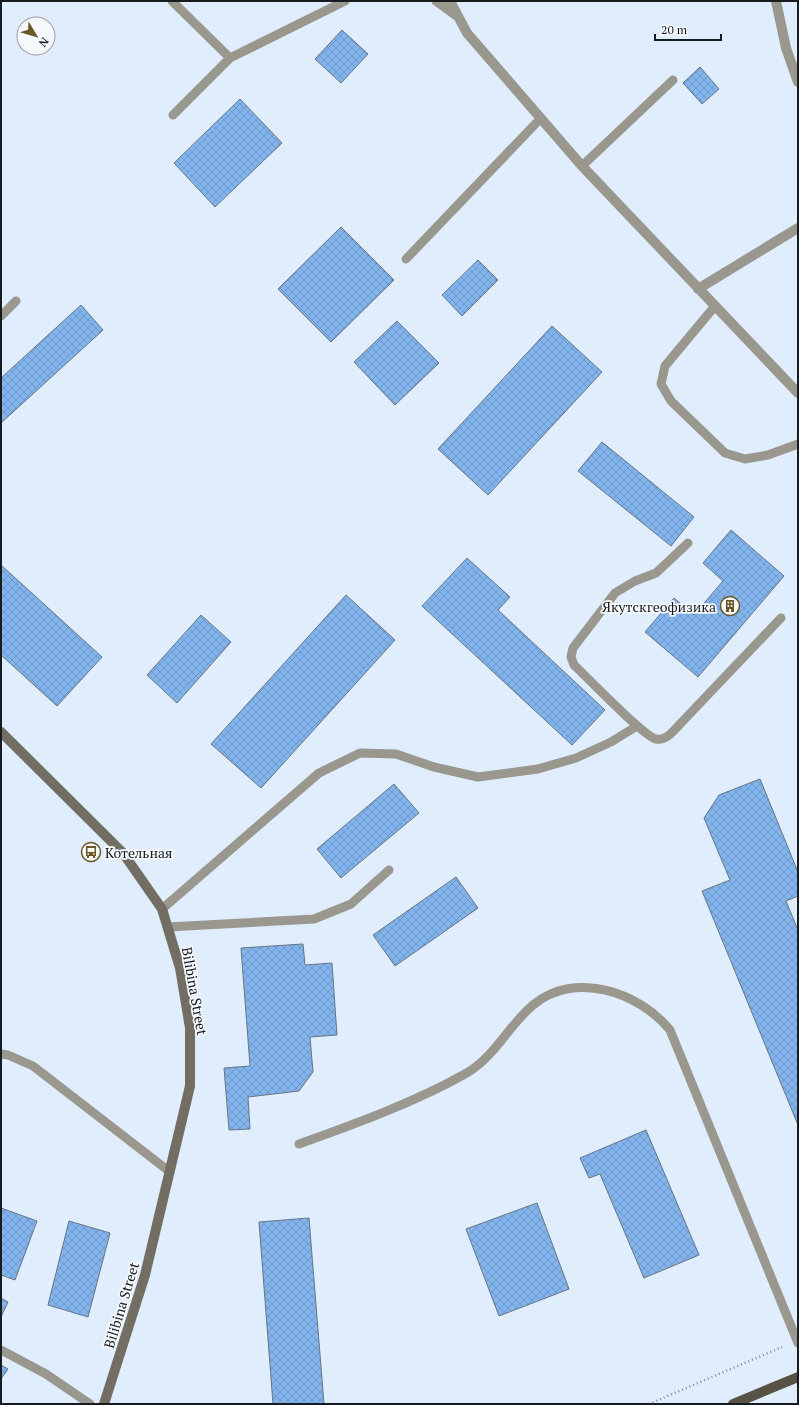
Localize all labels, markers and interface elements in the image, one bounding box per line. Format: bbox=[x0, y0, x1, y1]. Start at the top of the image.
north arrow bbox=[16, 16, 56, 56]
scale bar bbox=[655, 16, 721, 42]
text: 20 m bbox=[661, 22, 688, 37]
text: N bbox=[35, 35, 52, 50]
building icon: Якутскгеофизика bbox=[719, 595, 741, 617]
place label: Якутскгеофизика bbox=[602, 597, 716, 616]
bus stop icon: Котельная bbox=[80, 841, 102, 863]
place label: Котельная bbox=[105, 843, 173, 862]
street label: Bilibina Street bbox=[178, 945, 212, 1037]
street label: Bilibina Street bbox=[99, 1259, 143, 1350]

